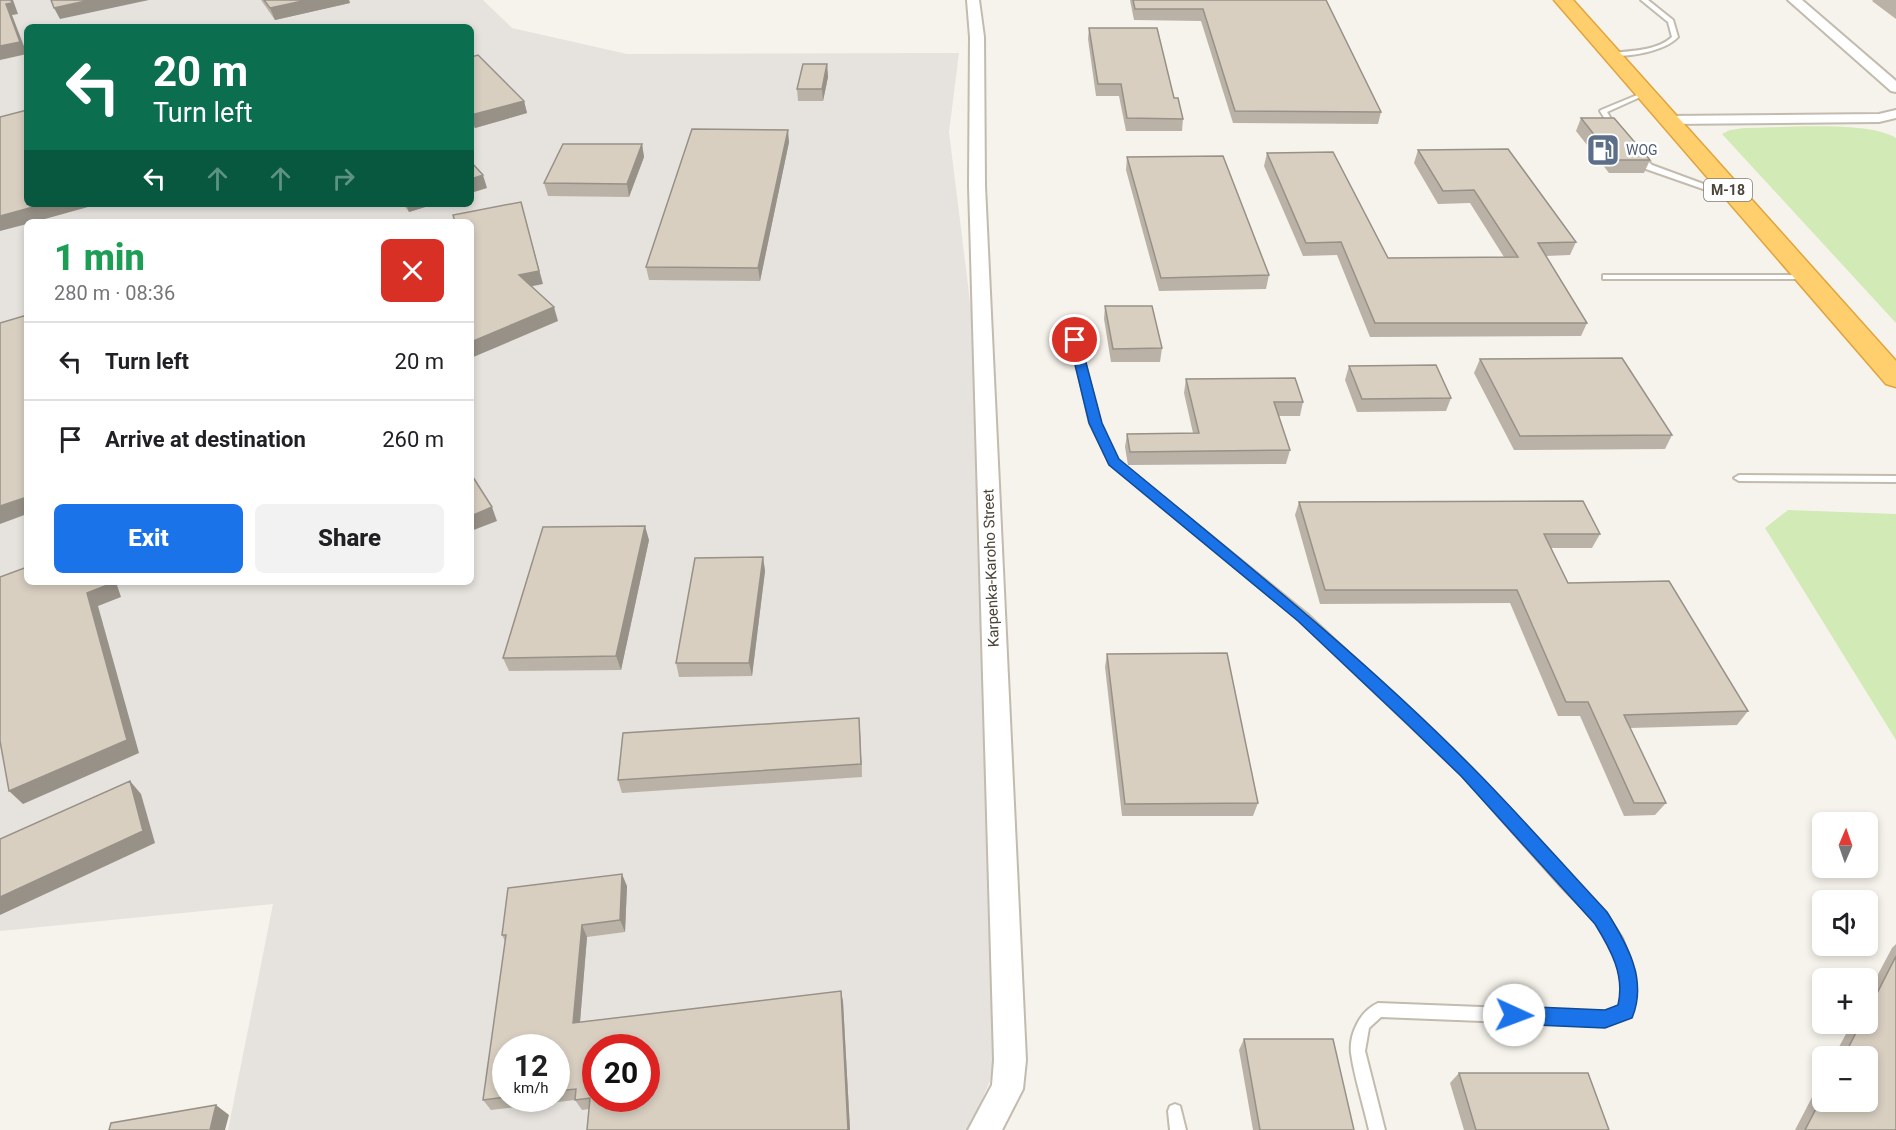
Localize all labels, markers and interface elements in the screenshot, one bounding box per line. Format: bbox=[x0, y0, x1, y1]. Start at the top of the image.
text: 20 m bbox=[153, 47, 248, 96]
icon: left bbox=[54, 48, 132, 126]
text: Turn left bbox=[153, 97, 253, 129]
fuel station icon: WOG bbox=[1585, 132, 1621, 168]
place label: WOG bbox=[1626, 142, 1658, 158]
icon: left bbox=[138, 162, 171, 195]
icon: ahead bbox=[201, 162, 234, 195]
icon: ahead bbox=[264, 162, 297, 195]
icon: right bbox=[327, 162, 360, 195]
road number: М-18 bbox=[1704, 179, 1752, 201]
text: 1 min bbox=[54, 237, 145, 279]
button: close bbox=[381, 239, 444, 302]
text: 280 m · 08:36 bbox=[54, 281, 175, 305]
pin bbox=[1049, 314, 1100, 365]
icon: arrive bbox=[1058, 323, 1091, 356]
icon: left bbox=[54, 345, 87, 378]
text: Turn left bbox=[105, 349, 189, 374]
text: 20 m bbox=[395, 349, 444, 374]
icon: arrive bbox=[54, 423, 87, 456]
text: Arrive at destination bbox=[105, 427, 306, 452]
text: 260 m bbox=[382, 427, 444, 452]
street label: Karpenka-Karoho Street bbox=[979, 488, 1003, 647]
button: Exit bbox=[54, 504, 243, 573]
button: Share bbox=[255, 504, 444, 573]
north arrow bbox=[1812, 812, 1878, 878]
map controls bbox=[1812, 812, 1878, 1112]
button: sound bbox=[1812, 890, 1878, 956]
button: + bbox=[1812, 968, 1878, 1034]
position arrow bbox=[1482, 983, 1546, 1047]
speed limit sign: 20 bbox=[582, 1034, 660, 1112]
button: − bbox=[1812, 1046, 1878, 1112]
text: 12 bbox=[514, 1048, 548, 1083]
text: km/h bbox=[513, 1079, 549, 1097]

